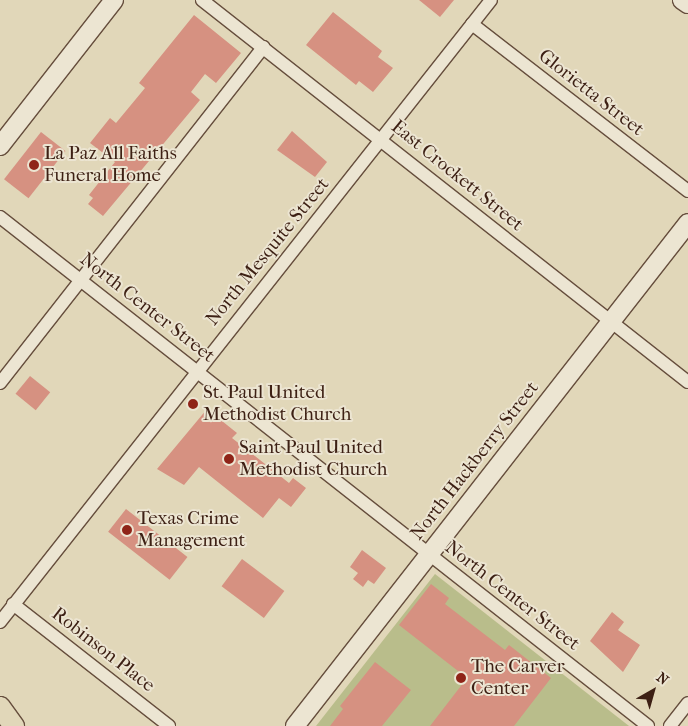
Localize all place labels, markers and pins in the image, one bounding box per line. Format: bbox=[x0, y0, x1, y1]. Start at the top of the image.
place label: La Paz All Faiths Funeral Home bbox=[44, 143, 177, 187]
marker: La Paz All Faiths Funeral Home bbox=[28, 159, 40, 171]
place label: St. Paul United Methodist Church bbox=[203, 382, 351, 426]
marker: St. Paul United Methodist Church bbox=[187, 398, 199, 410]
place label: Saint Paul United Methodist Church bbox=[239, 437, 387, 481]
marker: Saint Paul United Methodist Church bbox=[223, 453, 235, 465]
place label: Texas Crime Management bbox=[137, 508, 245, 552]
marker: Texas Crime Management bbox=[121, 524, 133, 536]
place label: The Carver Center bbox=[471, 656, 565, 700]
marker: The Carver Center bbox=[455, 672, 467, 684]

